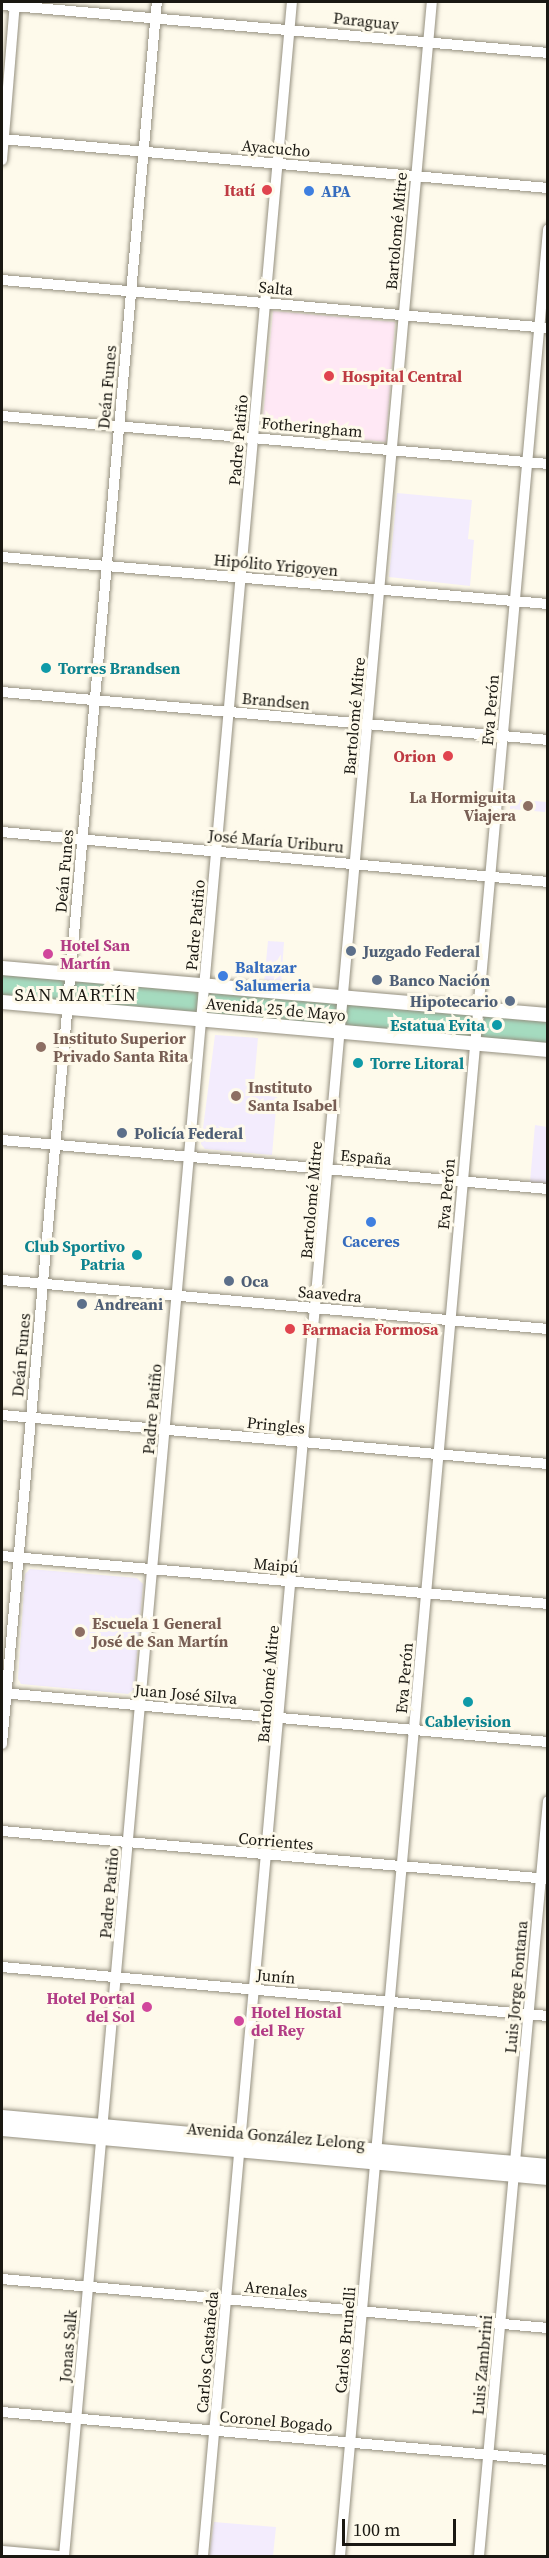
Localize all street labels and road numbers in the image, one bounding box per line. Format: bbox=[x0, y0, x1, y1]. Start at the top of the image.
street label: Paraguay bbox=[332, 8, 400, 34]
street label: Ayacucho bbox=[241, 135, 311, 161]
street label: Bartolomé Mitre bbox=[381, 171, 411, 291]
street label: Salta bbox=[258, 277, 294, 299]
street label: Deán Funes bbox=[94, 344, 120, 430]
street label: Padre Patiño bbox=[224, 394, 252, 486]
street label: Fotheringham bbox=[261, 413, 363, 441]
street label: Hipólito Yrigoyen bbox=[213, 550, 339, 580]
street label: Bartolomé Mitre bbox=[339, 656, 369, 776]
street label: Eva Perón bbox=[477, 674, 503, 746]
street label: Brandsen bbox=[241, 688, 311, 714]
street label: José María Uriburu bbox=[207, 826, 345, 856]
street label: Deán Funes bbox=[51, 828, 77, 914]
street label: Padre Patiño bbox=[181, 879, 209, 971]
street label: Avenida 25 de Mayo bbox=[205, 993, 347, 1025]
street label: Bartolomé Mitre bbox=[296, 1140, 326, 1260]
street label: España bbox=[339, 1145, 393, 1169]
street label: Eva Perón bbox=[433, 1158, 459, 1230]
street label: Saavedra bbox=[297, 1282, 363, 1306]
street label: Deán Funes bbox=[8, 1312, 34, 1398]
street label: Padre Patiño bbox=[138, 1363, 166, 1455]
street label: Pringles bbox=[246, 1412, 306, 1438]
street label: Maipú bbox=[253, 1553, 299, 1577]
street label: Bartolomé Mitre bbox=[253, 1624, 283, 1744]
street label: Eva Perón bbox=[391, 1642, 417, 1714]
street label: Juan José Silva bbox=[134, 1680, 238, 1708]
street label: Corrientes bbox=[238, 1828, 314, 1854]
street label: Padre Patiño bbox=[95, 1847, 123, 1939]
street label: Luis Jorge Fontana bbox=[501, 1920, 531, 2054]
street label: Junín bbox=[256, 1965, 296, 1987]
street label: Avenida González Lelong bbox=[186, 2119, 366, 2153]
street label: Arenales bbox=[244, 2277, 308, 2301]
street label: Carlos Brunelli bbox=[331, 2286, 359, 2394]
street label: Carlos Castañeda bbox=[192, 2290, 222, 2414]
street label: Jonas Salk bbox=[55, 2309, 81, 2383]
street label: Luis Zambrini bbox=[468, 2314, 496, 2416]
street label: Coronel Bogado bbox=[219, 2407, 333, 2435]

